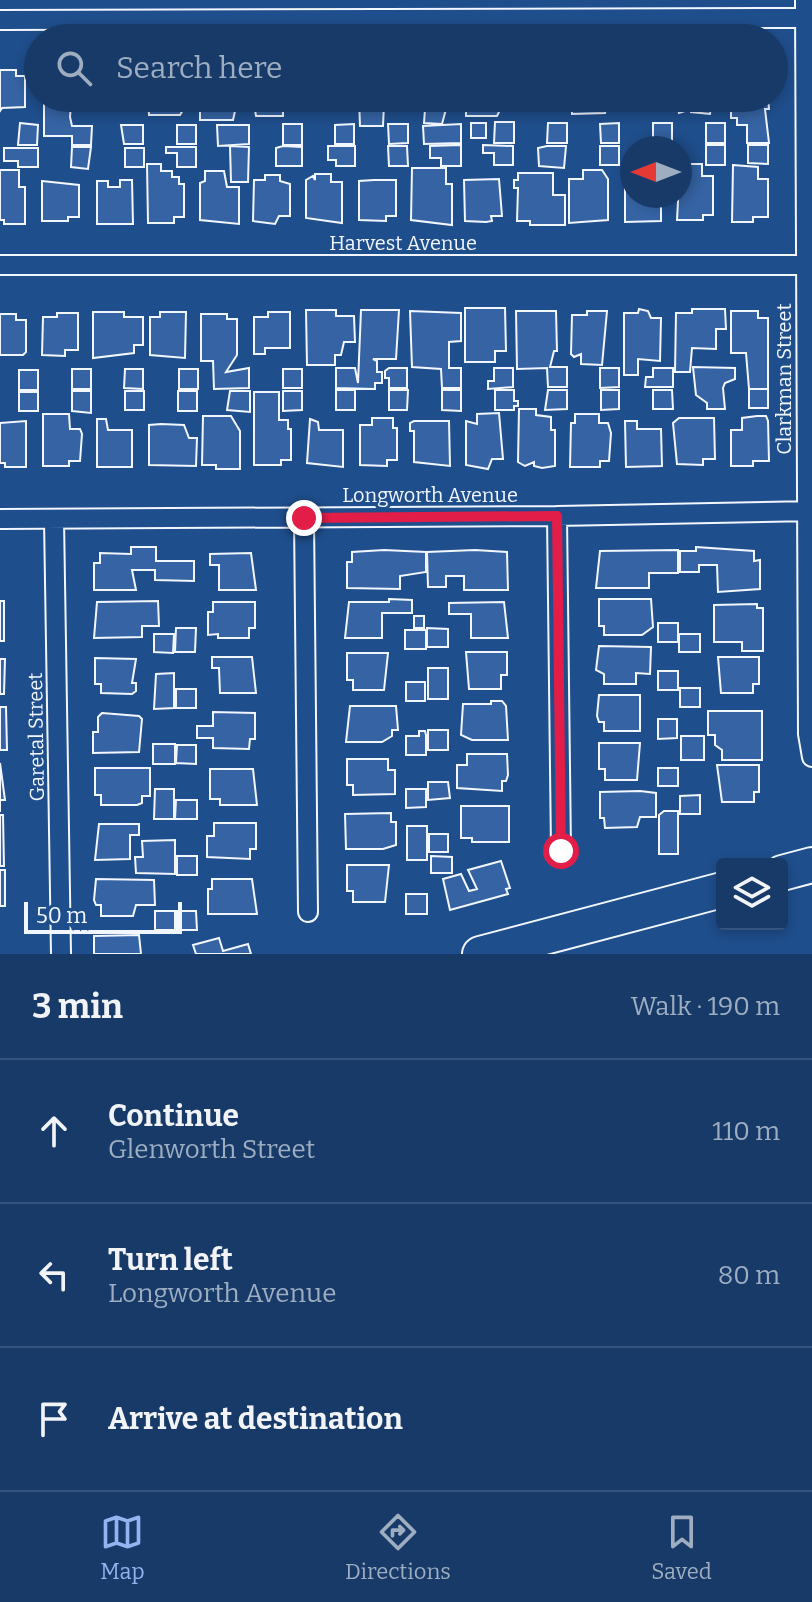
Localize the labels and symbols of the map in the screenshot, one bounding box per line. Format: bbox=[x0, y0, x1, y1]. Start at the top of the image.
north arrow bbox=[620, 136, 692, 208]
street label: Harvest Avenue bbox=[329, 231, 477, 255]
street label: Clarkman Street bbox=[772, 303, 796, 455]
street label: Longworth Avenue bbox=[342, 483, 518, 507]
route end bbox=[286, 500, 322, 536]
street label: Garetal Street bbox=[23, 672, 49, 802]
route start bbox=[543, 833, 579, 869]
scale bar bbox=[24, 898, 182, 934]

